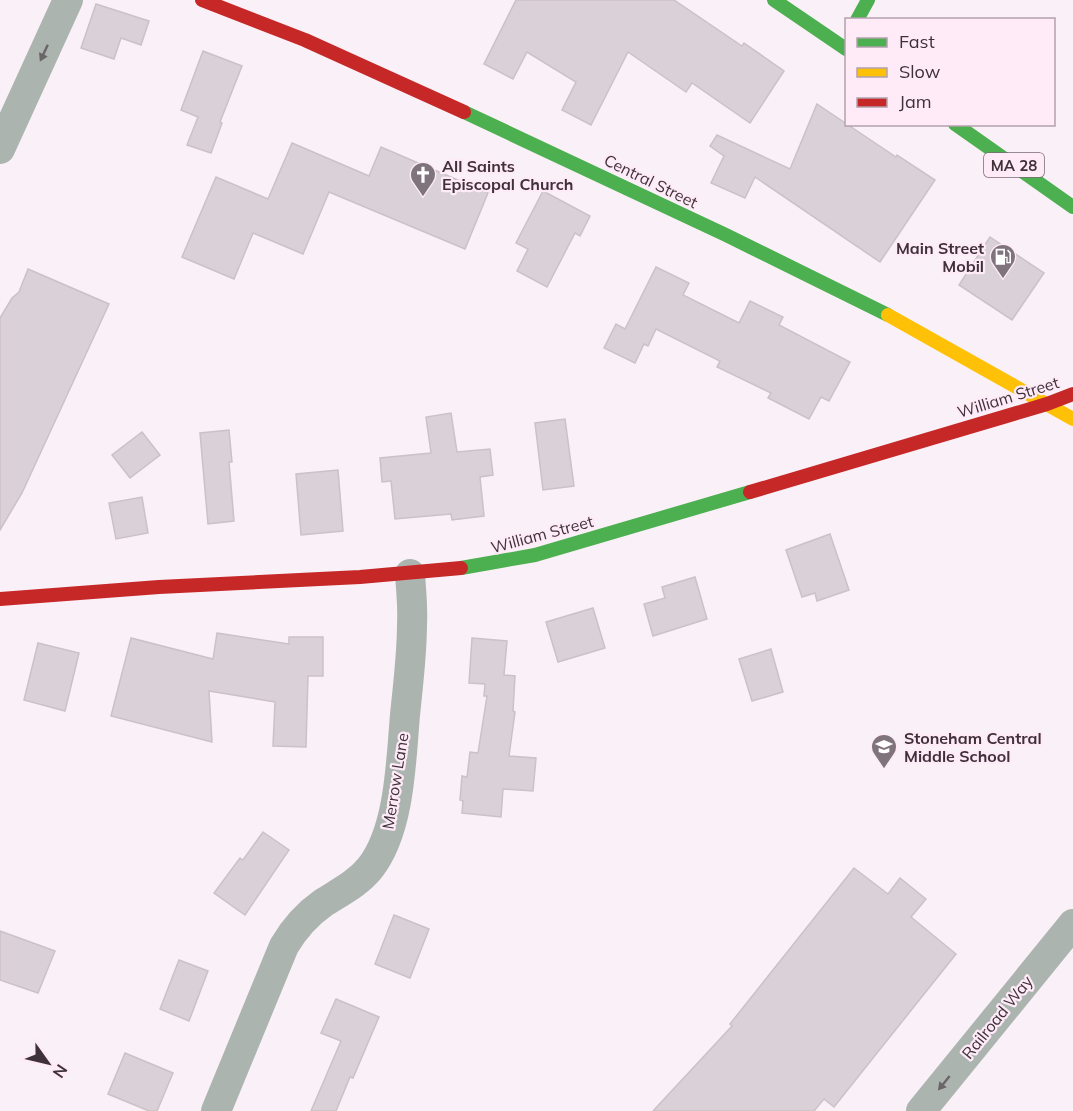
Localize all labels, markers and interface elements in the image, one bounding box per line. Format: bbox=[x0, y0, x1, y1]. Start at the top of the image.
legend bbox=[845, 18, 1055, 126]
text: Fast bbox=[899, 30, 935, 53]
one-way arrow bbox=[39, 45, 49, 63]
text: Slow bbox=[899, 60, 941, 83]
text: Jam bbox=[899, 90, 932, 113]
street label: Central Street bbox=[601, 150, 701, 212]
road number: MA 28 bbox=[984, 153, 1044, 177]
place label: All Saints Episcopal Church bbox=[442, 156, 573, 194]
church icon: All Saints Episcopal Church bbox=[408, 160, 438, 198]
place label: Main Street Mobil bbox=[896, 238, 984, 276]
fuel station icon: Main Street Mobil bbox=[988, 242, 1018, 280]
street label: William Street bbox=[955, 372, 1062, 422]
street label: William Street bbox=[489, 511, 596, 557]
place label: Stoneham Central Middle School bbox=[904, 728, 1042, 766]
street label: Merrow Lane bbox=[378, 731, 412, 831]
school or university icon: Stoneham Central Middle School bbox=[869, 732, 899, 770]
street label: Railroad Way bbox=[957, 971, 1037, 1063]
north arrow bbox=[18, 1033, 78, 1093]
text: N bbox=[49, 1061, 72, 1082]
one-way arrow bbox=[937, 1075, 950, 1091]

